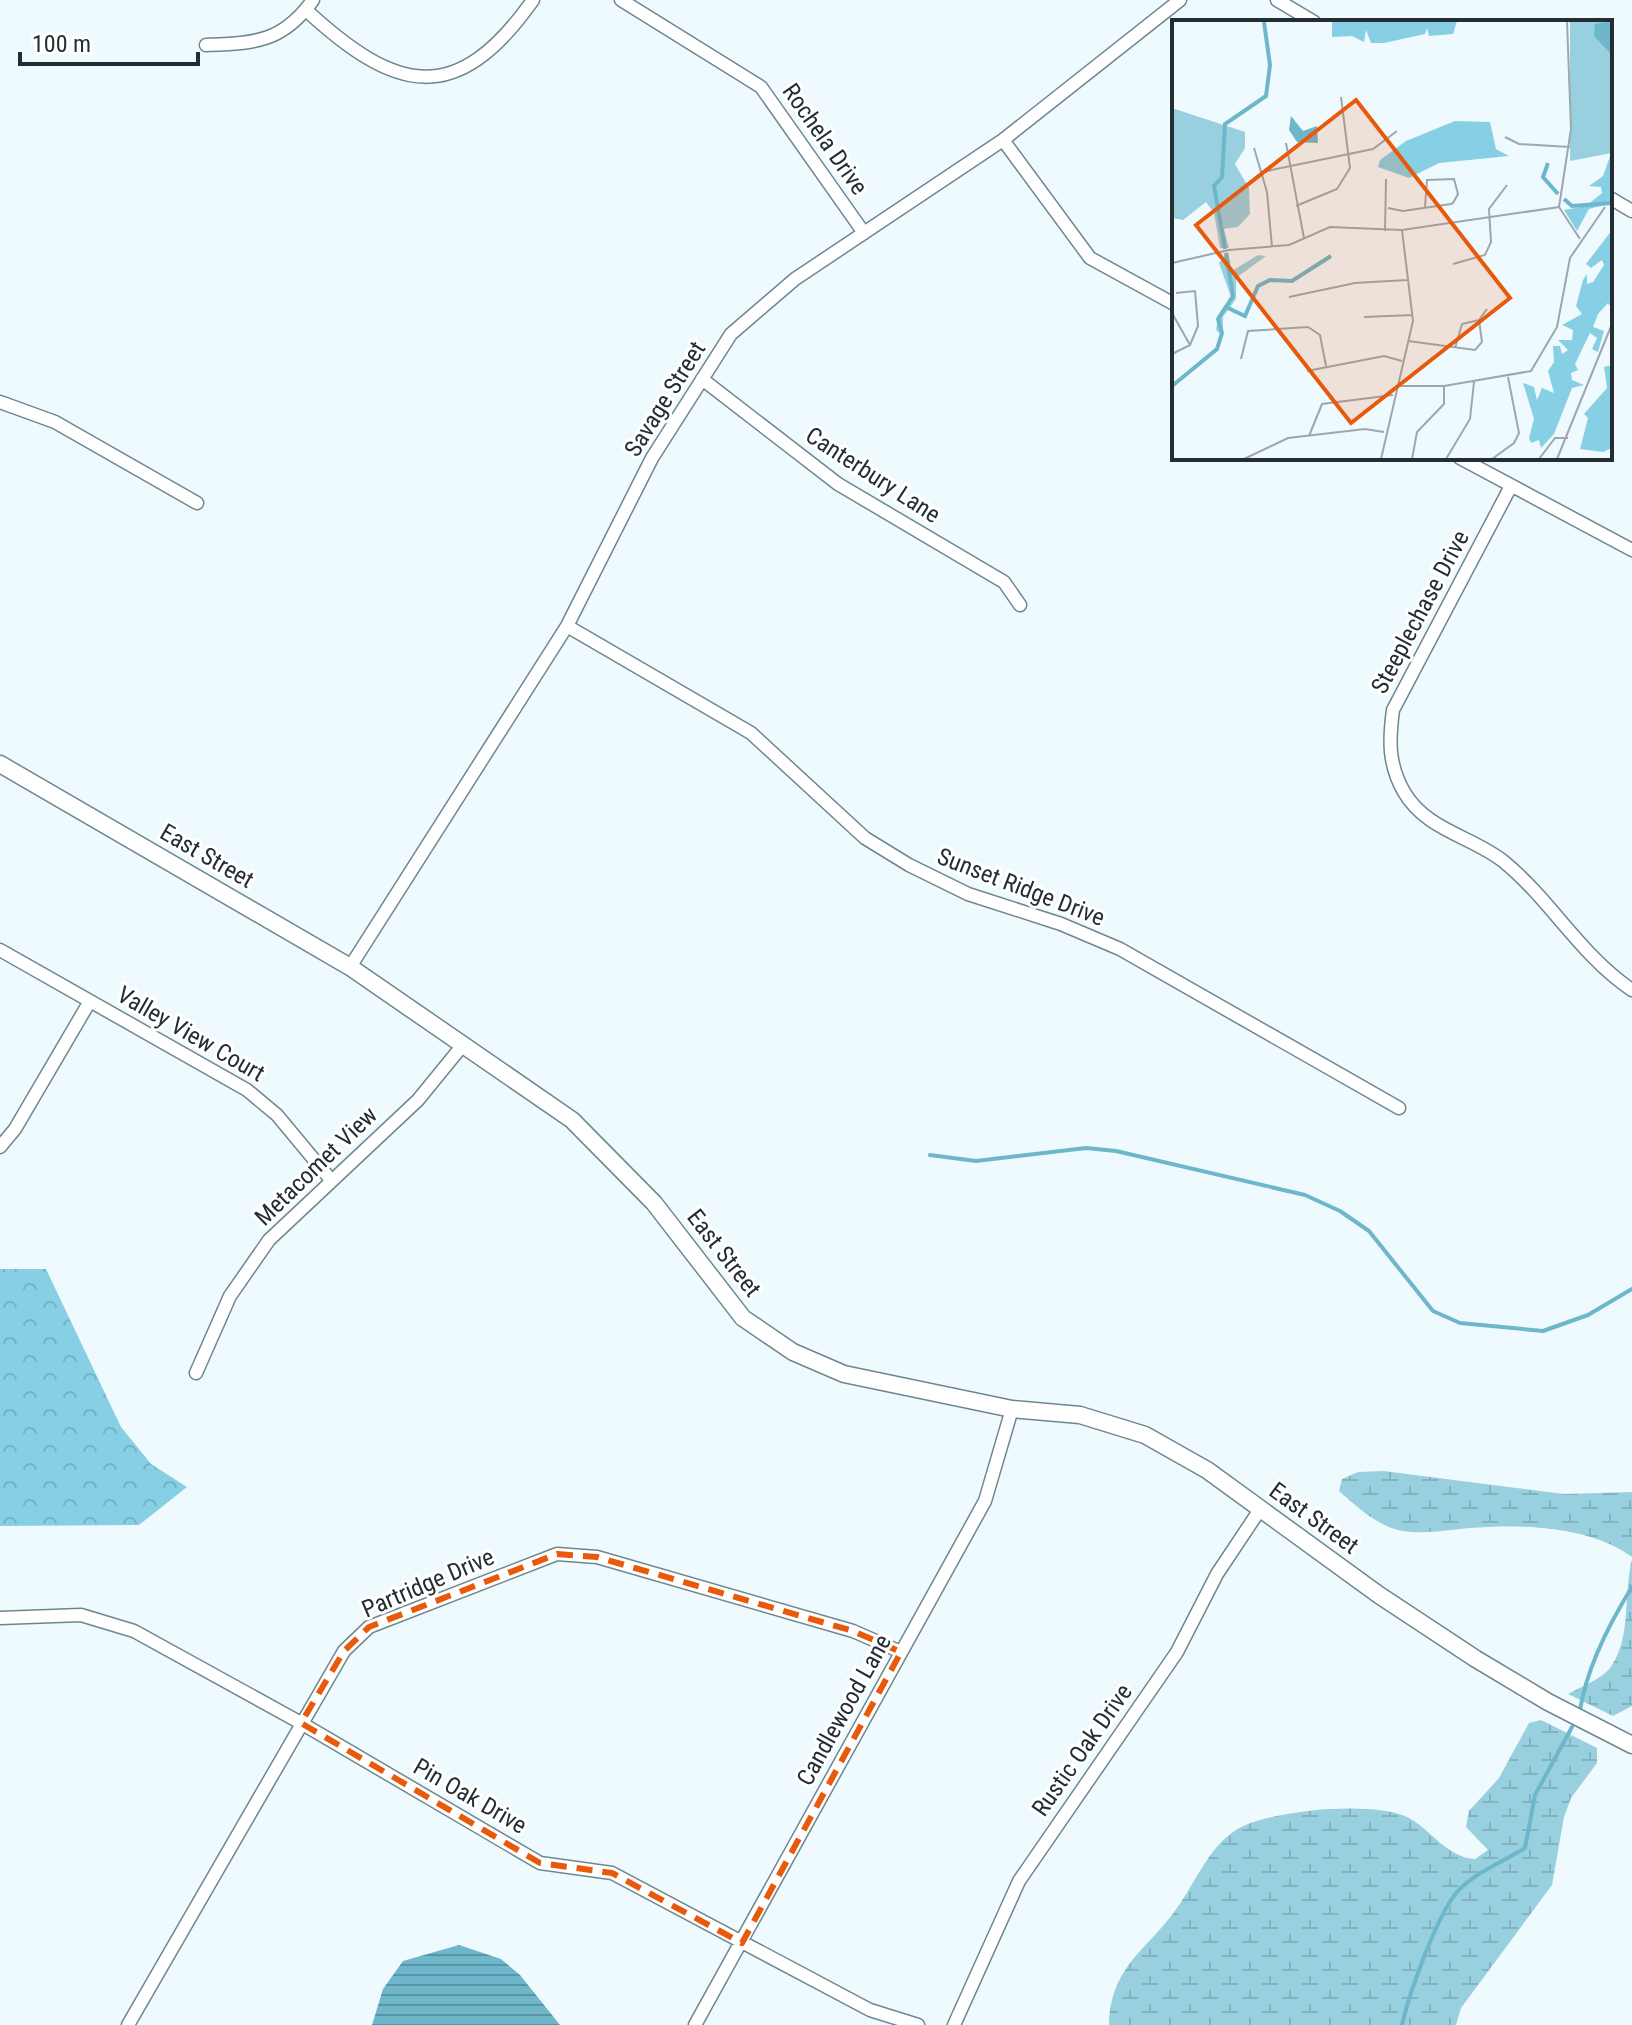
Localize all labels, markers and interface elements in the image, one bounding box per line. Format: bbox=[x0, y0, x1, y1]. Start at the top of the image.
scale bar bbox=[20, 16, 198, 66]
inset map bbox=[1172, 20, 1612, 460]
text: 100 m bbox=[32, 30, 91, 58]
street label: Rochela Drive bbox=[777, 78, 873, 200]
street label: Savage Street bbox=[619, 336, 711, 462]
street label: Canterbury Lane bbox=[801, 421, 945, 529]
street label: Steeplechase Drive bbox=[1365, 526, 1475, 698]
street label: East Street bbox=[155, 818, 259, 894]
street label: Sunset Ridge Drive bbox=[933, 842, 1109, 932]
street label: Valley View Court bbox=[112, 980, 270, 1088]
street label: Metacomet View bbox=[249, 1101, 383, 1231]
street label: East Street bbox=[681, 1204, 767, 1302]
street label: East Street bbox=[1264, 1476, 1364, 1560]
street label: Partridge Drive bbox=[358, 1543, 498, 1623]
street label: Candlewood Lane bbox=[791, 1630, 897, 1790]
street label: Rustic Oak Drive bbox=[1026, 1679, 1138, 1821]
street label: Pin Oak Drive bbox=[408, 1752, 532, 1840]

